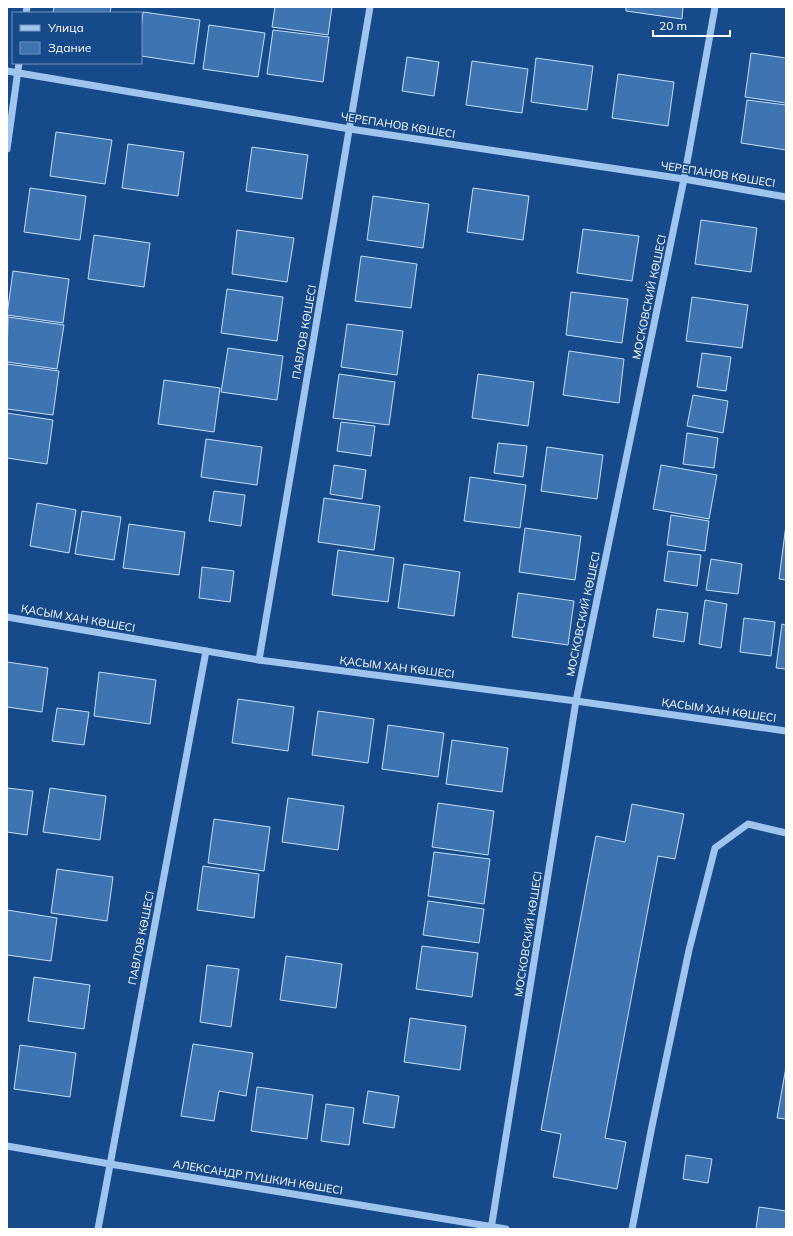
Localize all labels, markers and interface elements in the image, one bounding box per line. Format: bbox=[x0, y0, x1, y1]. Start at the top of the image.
legend bbox=[12, 12, 142, 64]
scale bar bbox=[653, 12, 730, 38]
text: 20 m bbox=[659, 18, 687, 33]
text: Улица bbox=[47, 20, 84, 35]
text: Здание bbox=[48, 40, 92, 55]
street label: ЧЕРЕПАНОВ КӨШЕСІ bbox=[340, 109, 456, 141]
street label: ЧЕРЕПАНОВ КӨШЕСІ bbox=[660, 158, 776, 190]
street label: МОСКОВСКИЙ КӨШЕСІ bbox=[629, 233, 669, 361]
street label: ПАВЛОВ КӨШЕСІ bbox=[289, 284, 319, 380]
street label: МОСКОВСКИЙ КӨШЕСІ bbox=[563, 550, 603, 678]
street label: ҚАСЫМ ХАН КӨШЕСІ bbox=[20, 601, 136, 635]
street label: ҚАСЫМ ХАН КӨШЕСІ bbox=[339, 653, 455, 681]
street label: ҚАСЫМ ХАН КӨШЕСІ bbox=[661, 695, 777, 725]
street label: МОСКОВСКИЙ КӨШЕСІ bbox=[511, 870, 545, 998]
street label: ПАВЛОВ КӨШЕСІ bbox=[125, 890, 157, 986]
street label: АЛЕКСАНДР ПУШКИН КӨШЕСІ bbox=[172, 1157, 344, 1197]

